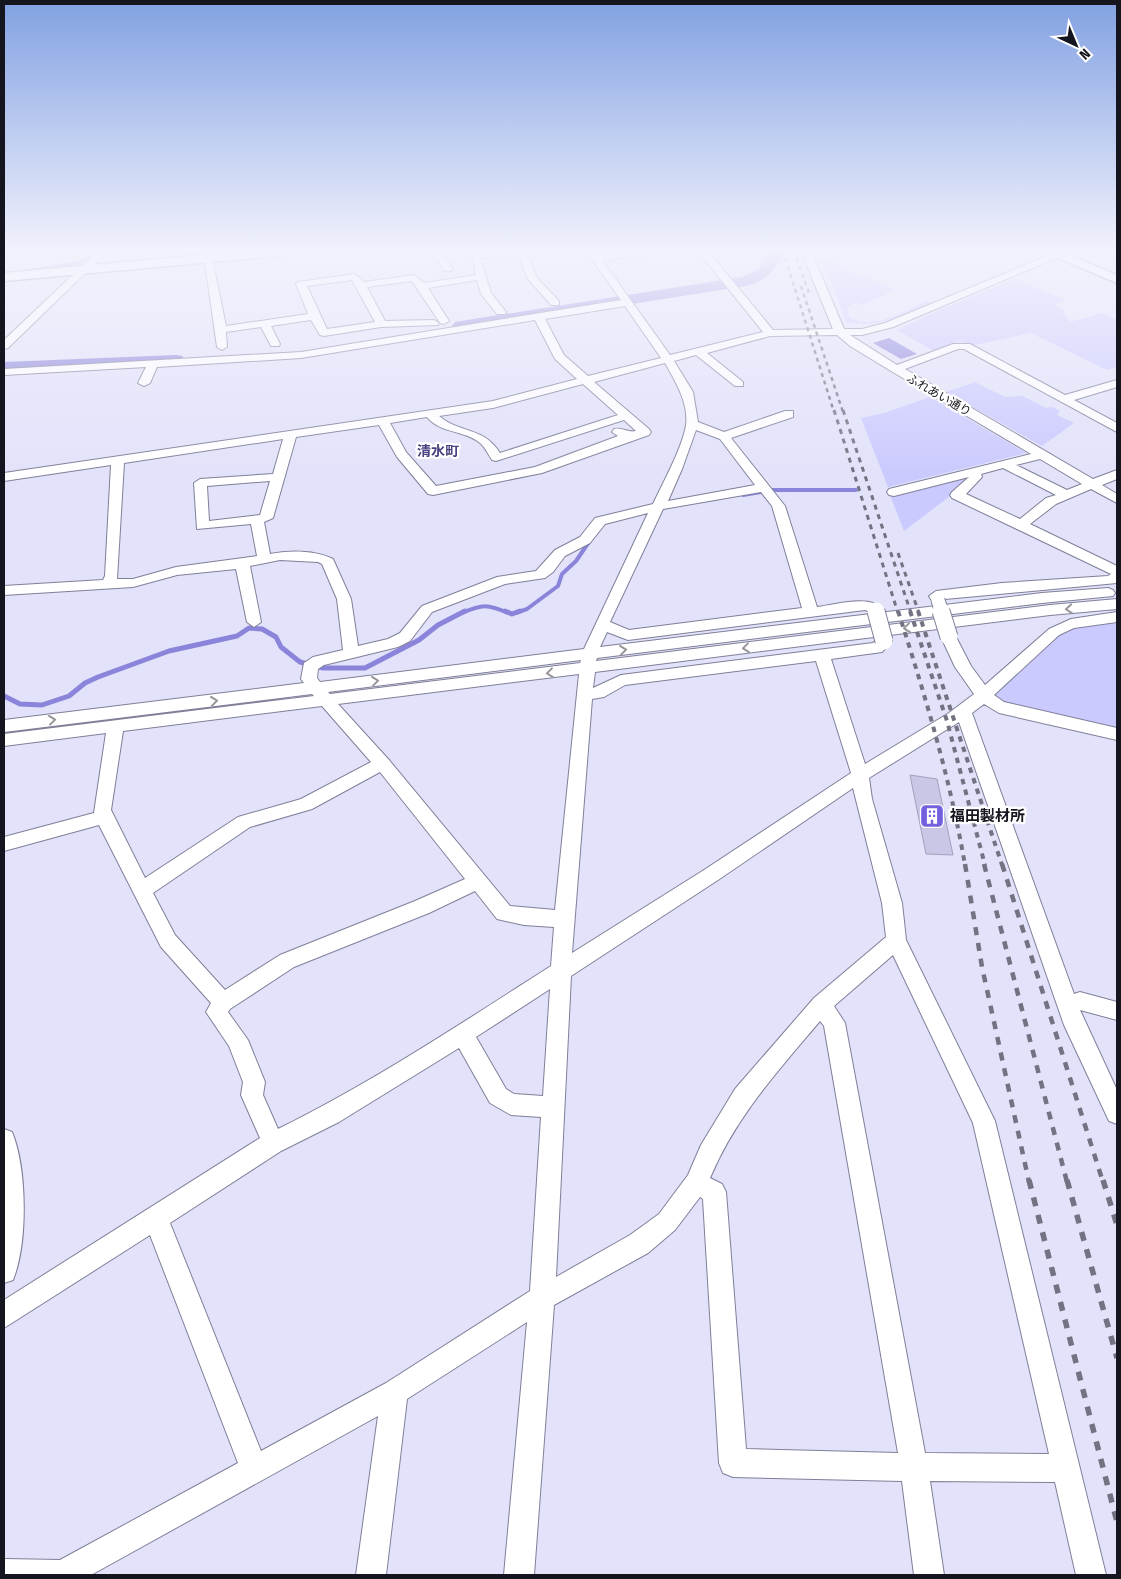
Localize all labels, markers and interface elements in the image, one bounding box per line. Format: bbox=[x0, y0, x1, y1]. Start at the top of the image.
north arrow bbox=[1051, 20, 1101, 70]
text: N bbox=[1076, 45, 1094, 63]
street label: ふれあい通り bbox=[904, 371, 974, 419]
district label: 清水町 bbox=[417, 443, 459, 460]
one-way arrow bbox=[1064, 603, 1072, 614]
one-way arrow bbox=[903, 622, 911, 633]
one-way arrow bbox=[742, 642, 750, 653]
one-way arrow bbox=[619, 645, 627, 656]
one-way arrow bbox=[546, 667, 554, 678]
one-way arrow bbox=[371, 676, 379, 687]
one-way arrow bbox=[210, 696, 218, 707]
one-way arrow bbox=[48, 715, 56, 726]
building icon: 福田製材所 bbox=[919, 803, 945, 829]
place label: 福田製材所 bbox=[949, 807, 1025, 825]

